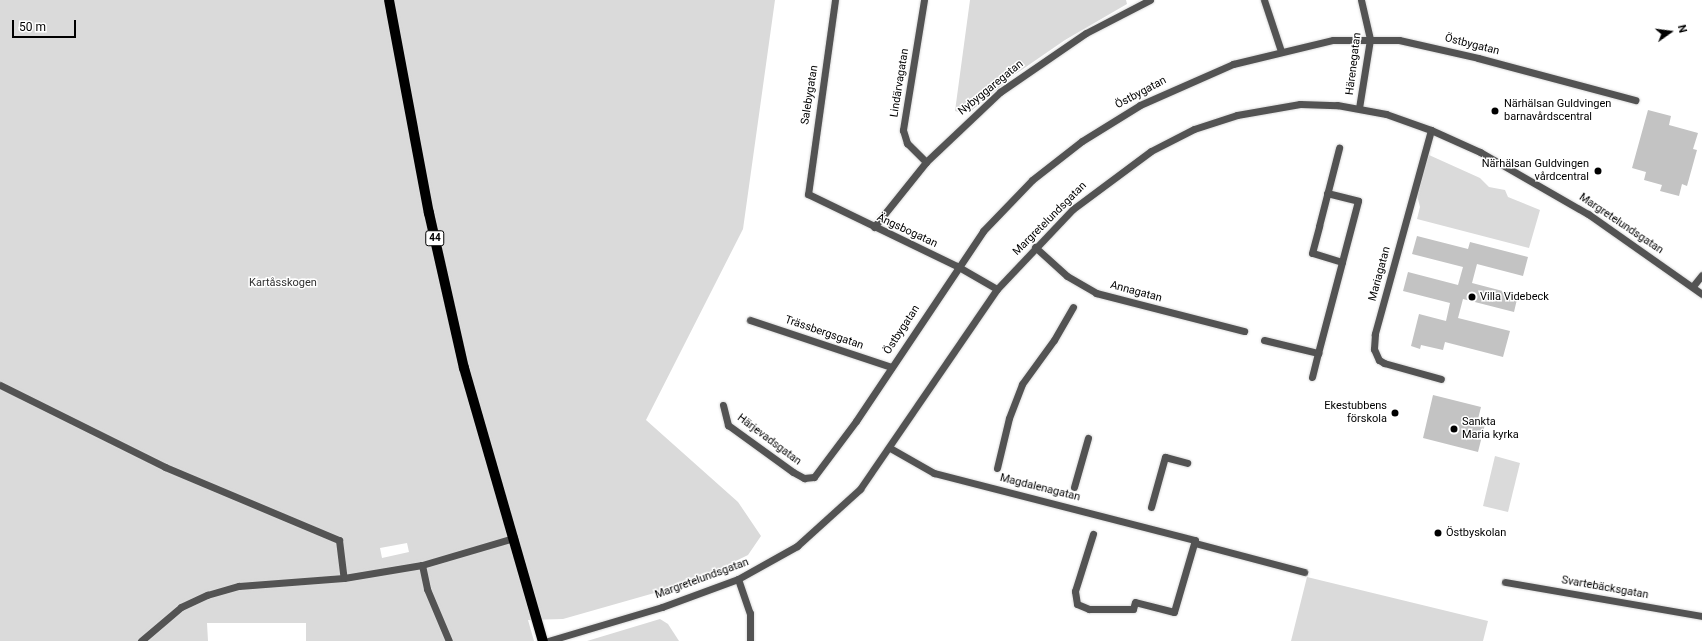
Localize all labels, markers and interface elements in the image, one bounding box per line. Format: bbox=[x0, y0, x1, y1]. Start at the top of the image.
scale bar bbox=[14, 12, 78, 38]
north arrow bbox=[1650, 12, 1690, 52]
text: 50 m bbox=[19, 20, 46, 34]
text: N bbox=[1675, 24, 1689, 34]
street label: Härenegatan bbox=[1344, 32, 1364, 96]
street label: Östbygatan bbox=[1443, 32, 1501, 58]
street label: Lindärvagatan bbox=[888, 48, 912, 118]
street label: Nybyggaregatan bbox=[956, 58, 1026, 118]
street label: Salebygatan bbox=[799, 64, 821, 126]
street label: Östbygatan bbox=[1113, 74, 1169, 112]
place label: Närhälsan Guldvingen barnavårdscentral bbox=[1504, 98, 1611, 124]
marker: Närhälsan Guldvingen barnavårdscentral bbox=[1489, 105, 1501, 117]
place label: Närhälsan Guldvingen vårdcentral bbox=[1482, 158, 1589, 184]
marker: Närhälsan Guldvingen vårdcentral bbox=[1592, 165, 1604, 177]
street label: Margretelundsgatan bbox=[1010, 179, 1090, 259]
street label: Margretelundsgatan bbox=[1576, 191, 1666, 257]
street label: Ängsbogatan bbox=[875, 211, 939, 251]
road number: 44 bbox=[425, 230, 445, 246]
street label: Mariagatan bbox=[1366, 245, 1394, 303]
park label: Kartåsskogen bbox=[249, 276, 317, 290]
street label: Annagatan bbox=[1109, 279, 1163, 305]
place label: Villa Videbeck bbox=[1480, 290, 1549, 304]
marker: Villa Videbeck bbox=[1467, 292, 1477, 302]
street label: Östbygatan bbox=[881, 303, 923, 357]
street label: Trässbergsgatan bbox=[783, 313, 865, 353]
place label: Ekestubbens förskola bbox=[1324, 400, 1387, 426]
marker: Ekestubbens förskola bbox=[1390, 408, 1400, 418]
street label: Härjevadsgatan bbox=[734, 412, 804, 468]
place label: Sankta Maria kyrka bbox=[1462, 416, 1519, 442]
marker: Sankta Maria kyrka bbox=[1449, 424, 1459, 434]
street label: Magdalenagatan bbox=[998, 472, 1082, 504]
place label: Östbyskolan bbox=[1446, 526, 1506, 540]
marker: Östbyskolan bbox=[1433, 528, 1443, 538]
street label: Margretelundsgatan bbox=[653, 556, 751, 602]
street label: Svartebäcksgatan bbox=[1560, 574, 1650, 602]

